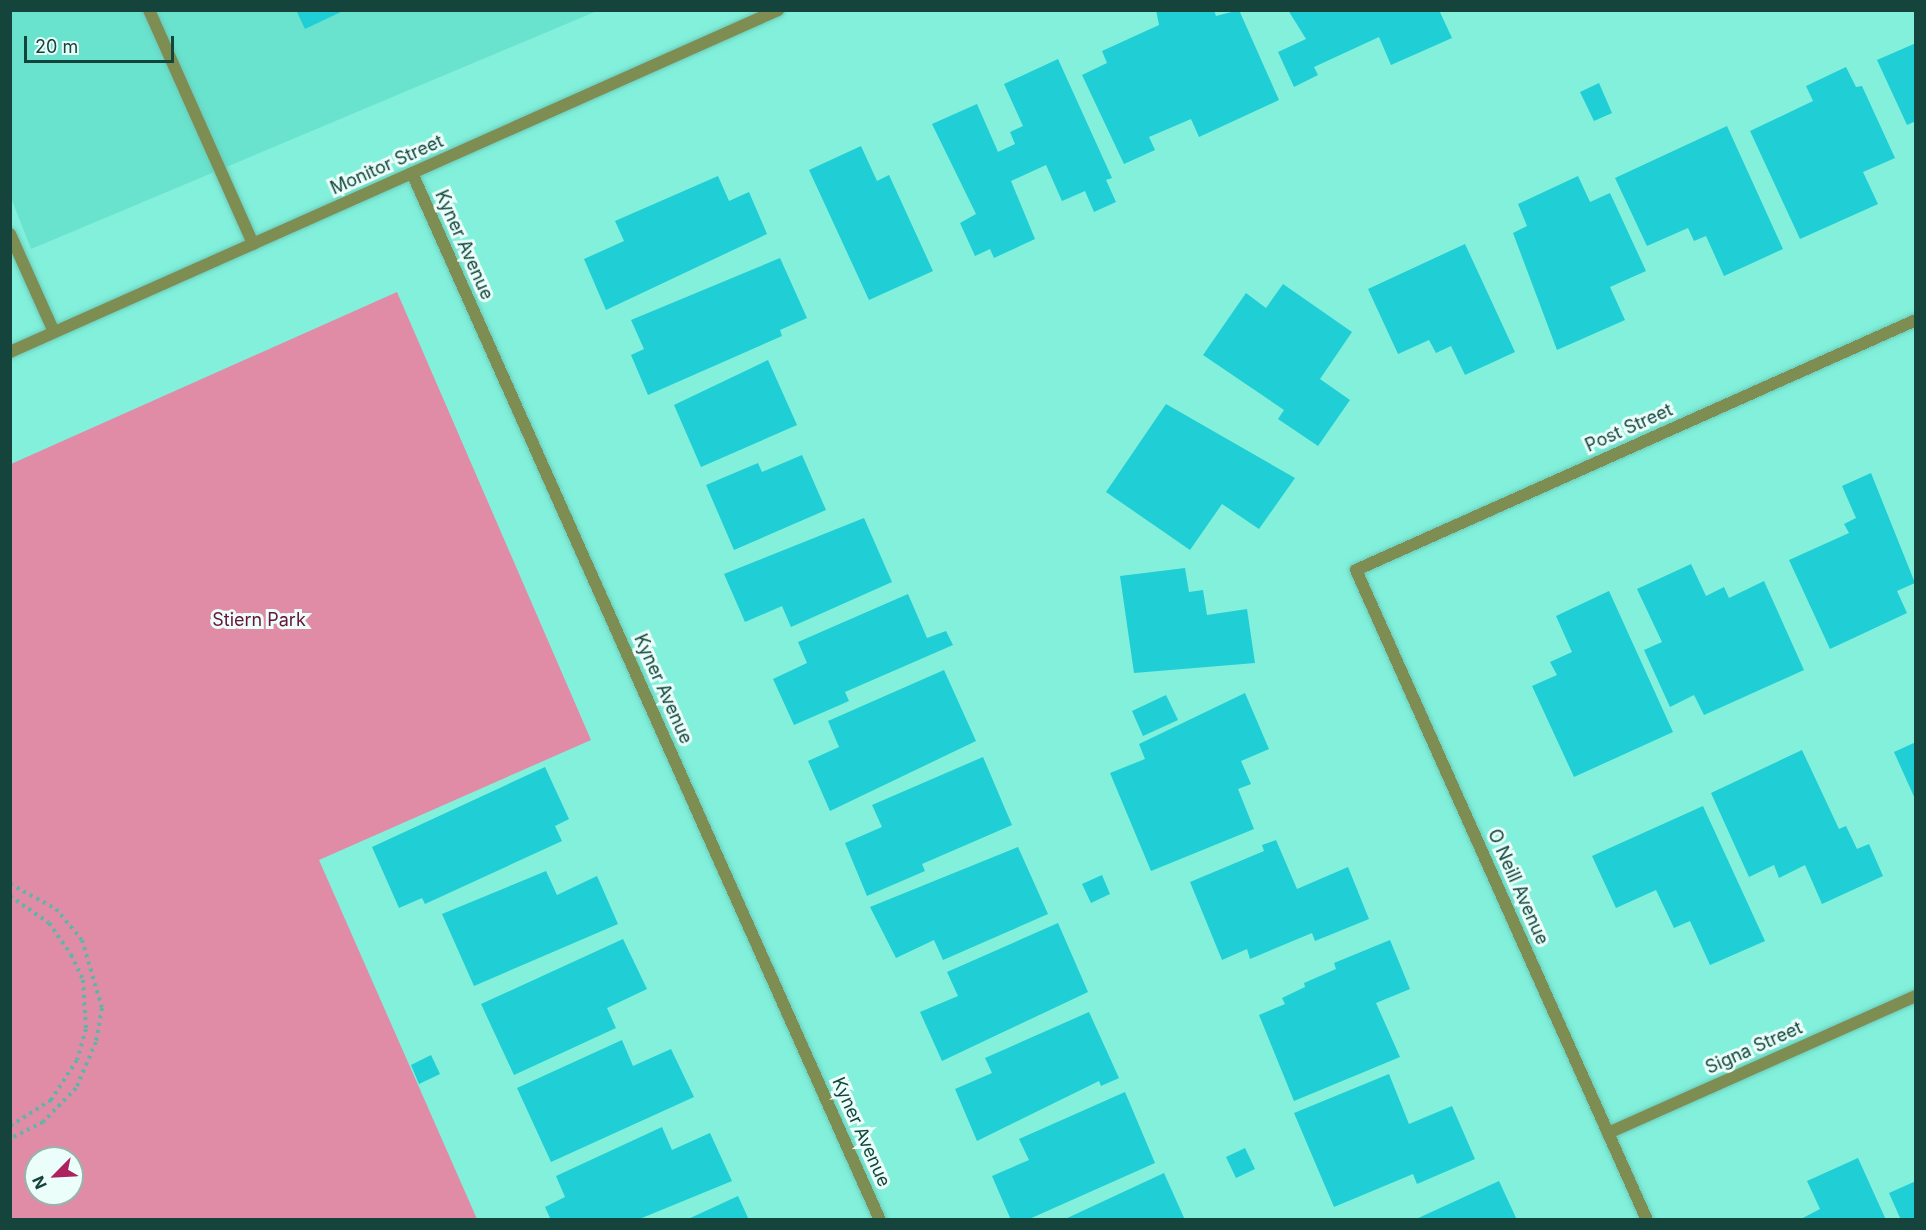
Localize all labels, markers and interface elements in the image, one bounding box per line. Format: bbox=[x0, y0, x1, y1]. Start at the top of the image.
scale bar bbox=[27, 24, 177, 62]
text: 20 m bbox=[35, 36, 78, 57]
street label: Monitor Street bbox=[327, 130, 447, 200]
street label: Kyner Avenue bbox=[430, 187, 498, 303]
street label: Post Street bbox=[1582, 399, 1676, 457]
park label: Stiern Park bbox=[212, 609, 306, 631]
street label: Kyner Avenue bbox=[629, 631, 697, 747]
street label: O Neill Avenue bbox=[1483, 826, 1553, 948]
street label: Signa Street bbox=[1702, 1017, 1806, 1079]
street label: Kyner Avenue bbox=[827, 1074, 895, 1190]
north arrow bbox=[24, 1146, 84, 1206]
text: N bbox=[28, 1173, 51, 1192]

